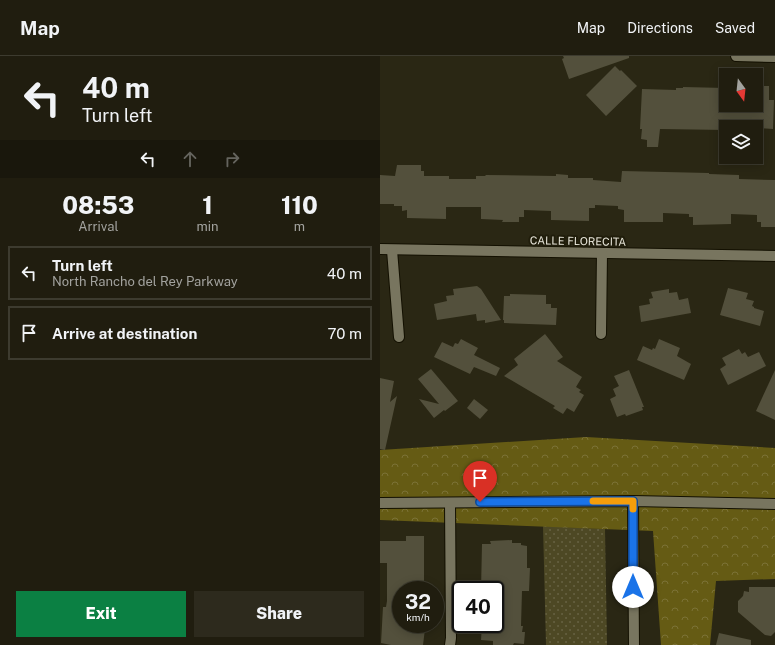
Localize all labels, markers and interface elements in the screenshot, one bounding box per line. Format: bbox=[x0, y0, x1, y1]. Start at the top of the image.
text: Map bbox=[20, 17, 60, 39]
text: Map bbox=[577, 20, 605, 36]
text: Directions bbox=[627, 20, 693, 36]
text: Saved bbox=[715, 20, 755, 36]
north arrow bbox=[719, 68, 763, 112]
map controls bbox=[719, 68, 763, 164]
text: 40 m bbox=[82, 71, 150, 104]
icon: left bbox=[16, 72, 68, 124]
text: Turn left bbox=[82, 105, 152, 126]
button: layers bbox=[719, 120, 763, 164]
icon: left bbox=[137, 148, 159, 170]
icon: ahead bbox=[179, 148, 201, 170]
icon: right bbox=[221, 148, 243, 170]
text: 08:53 bbox=[62, 191, 134, 219]
text: 1 bbox=[202, 191, 213, 219]
text: 110 bbox=[281, 191, 318, 219]
text: Arrival bbox=[78, 219, 118, 234]
text: min bbox=[197, 219, 219, 234]
text: m bbox=[294, 219, 305, 234]
street label: CALLE FLORECITA bbox=[530, 234, 627, 248]
text: Turn left bbox=[52, 257, 113, 274]
icon: left bbox=[18, 262, 40, 284]
text: 40 m bbox=[327, 265, 362, 282]
text: North Rancho del Rey Parkway bbox=[52, 274, 238, 289]
icon: arrive bbox=[18, 322, 40, 344]
text: Arrive at destination bbox=[52, 325, 197, 342]
text: 70 m bbox=[327, 325, 362, 342]
pin bbox=[463, 461, 497, 502]
icon: arrive bbox=[469, 467, 491, 489]
position arrow bbox=[612, 566, 654, 608]
speed limit sign: 40 bbox=[452, 581, 504, 633]
text: 32 bbox=[405, 590, 431, 614]
button: Exit bbox=[16, 591, 186, 637]
button: Share bbox=[194, 591, 364, 637]
text: km/h bbox=[406, 611, 430, 623]

